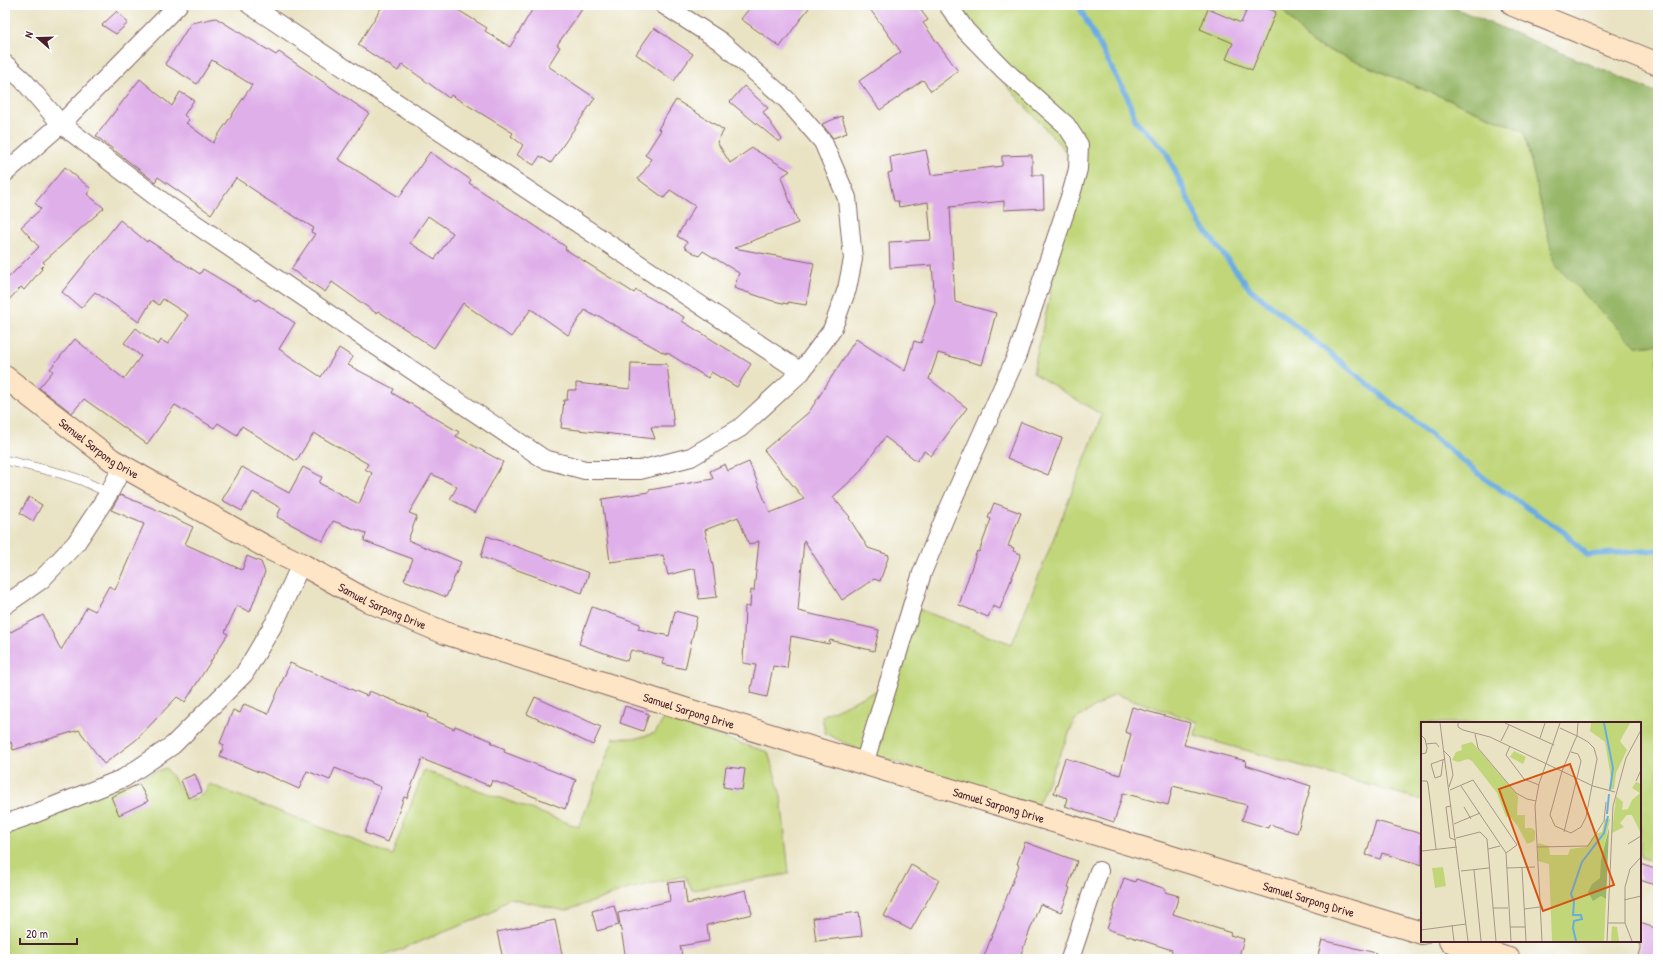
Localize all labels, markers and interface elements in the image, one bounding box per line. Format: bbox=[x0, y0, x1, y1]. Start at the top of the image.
north arrow bbox=[18, 18, 58, 58]
text: N bbox=[21, 29, 36, 40]
street label: Samuel Sarpong Drive bbox=[56, 413, 143, 482]
street label: Samuel Sarpong Drive bbox=[336, 578, 429, 633]
street label: Samuel Sarpong Drive bbox=[641, 688, 737, 732]
inset map bbox=[1421, 722, 1641, 942]
street label: Samuel Sarpong Drive bbox=[951, 783, 1047, 826]
street label: Samuel Sarpong Drive bbox=[1261, 877, 1357, 921]
scale bar bbox=[20, 920, 77, 946]
text: 20 m bbox=[26, 925, 48, 942]

